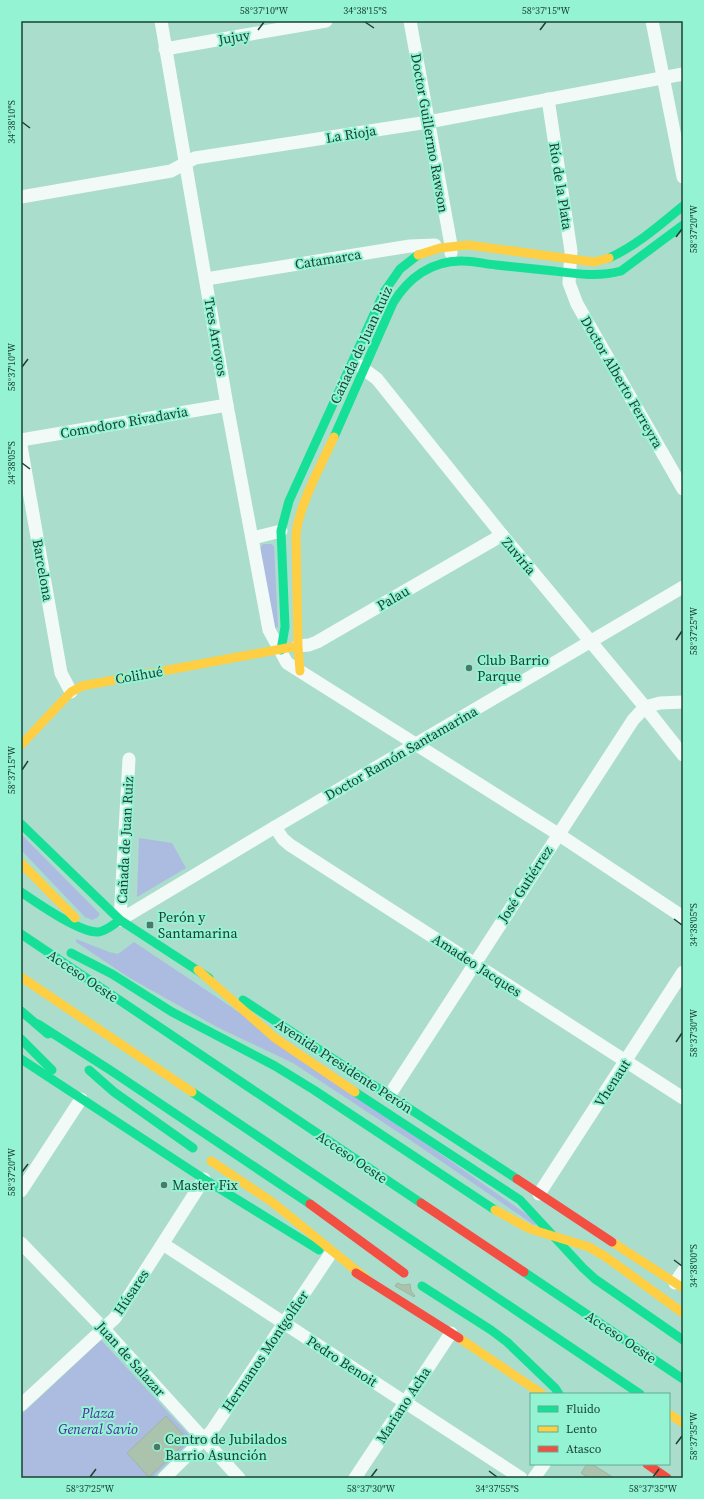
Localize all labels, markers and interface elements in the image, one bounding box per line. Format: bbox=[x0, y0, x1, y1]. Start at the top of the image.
text: 58°37'10"W bbox=[240, 4, 289, 17]
text: 34°38'15"S bbox=[343, 4, 387, 17]
text: 58°37'15"W bbox=[522, 4, 571, 17]
street label: Jujuy bbox=[216, 24, 252, 50]
street label: Doctor Guillermo Rawson bbox=[406, 52, 454, 215]
text: 34°38'10"S bbox=[5, 100, 18, 144]
street label: La Rioja bbox=[324, 120, 378, 148]
street label: Río de la Plata bbox=[544, 141, 578, 232]
text: 58°37'20"W bbox=[687, 204, 700, 253]
street label: Catamarca bbox=[293, 244, 363, 274]
street label: Cañada de Juan Ruiz bbox=[325, 282, 397, 407]
street label: Tres Arroyos bbox=[199, 296, 233, 378]
street label: Doctor Alberto Ferreyra bbox=[576, 312, 669, 453]
text: 58°37'10"W bbox=[5, 342, 18, 391]
street label: Comodoro Rivadavia bbox=[59, 401, 190, 443]
text: 34°38'05"S bbox=[5, 441, 18, 485]
street label: Zuviría bbox=[497, 533, 541, 580]
street label: Barcelona bbox=[28, 537, 58, 604]
street label: Palau bbox=[373, 581, 413, 615]
text: 58°37'25"W bbox=[687, 606, 700, 655]
place label: Club Barrio Parque bbox=[477, 650, 549, 686]
street label: Colihué bbox=[114, 661, 164, 689]
marker: Club Barrio Parque bbox=[464, 663, 474, 673]
street label: Doctor Ramón Santamarina bbox=[321, 700, 482, 805]
text: 58°37'15"W bbox=[5, 745, 18, 794]
street label: Cañada de Juan Ruiz bbox=[112, 775, 138, 904]
street label: José Gutiérrez bbox=[492, 841, 558, 927]
text: 34°38'05"S bbox=[687, 903, 700, 947]
place label: Perón y Santamarina bbox=[158, 907, 238, 943]
marker: Perón y Santamarina bbox=[145, 920, 155, 930]
street label: Amadeo Jacques bbox=[428, 929, 526, 1001]
street label: Acceso Oeste bbox=[44, 945, 122, 1007]
text: 58°37'30"W bbox=[687, 1008, 700, 1057]
street label: Avenida Presidente Perón bbox=[271, 1014, 417, 1118]
street label: Vhenaut bbox=[589, 1055, 635, 1111]
street label: Acceso Oeste bbox=[313, 1126, 391, 1188]
text: 58°37'20"W bbox=[5, 1147, 18, 1196]
place label: Master Fix bbox=[172, 1175, 239, 1195]
marker: Master Fix bbox=[159, 1180, 169, 1190]
text: 34°38'00"S bbox=[687, 1244, 700, 1288]
street label: Húsares bbox=[108, 1265, 154, 1319]
street label: Hermanos Montgolfier bbox=[217, 1286, 313, 1416]
street label: Acceso Oeste bbox=[582, 1306, 660, 1368]
street label: Juan de Salazar bbox=[91, 1316, 170, 1401]
street label: Pedro Benoit bbox=[303, 1331, 382, 1392]
street label: Mariano Acha bbox=[371, 1362, 436, 1447]
legend bbox=[530, 1393, 670, 1465]
text: Fluido bbox=[566, 1401, 601, 1417]
park label: Plaza General Savio bbox=[58, 1403, 138, 1439]
text: 58°37'35"W bbox=[687, 1411, 700, 1460]
text: Lento bbox=[566, 1421, 597, 1437]
place label: Centro de Jubilados Barrio Asunción bbox=[165, 1429, 287, 1465]
text: Atasco bbox=[566, 1441, 602, 1457]
marker: Centro de Jubilados Barrio Asunción bbox=[152, 1442, 162, 1452]
text: 58°37'25"W bbox=[66, 1482, 115, 1495]
text: 58°37'30"W bbox=[347, 1482, 396, 1495]
text: 34°37'55"S bbox=[475, 1482, 519, 1495]
text: 58°37'35"W bbox=[629, 1482, 678, 1495]

